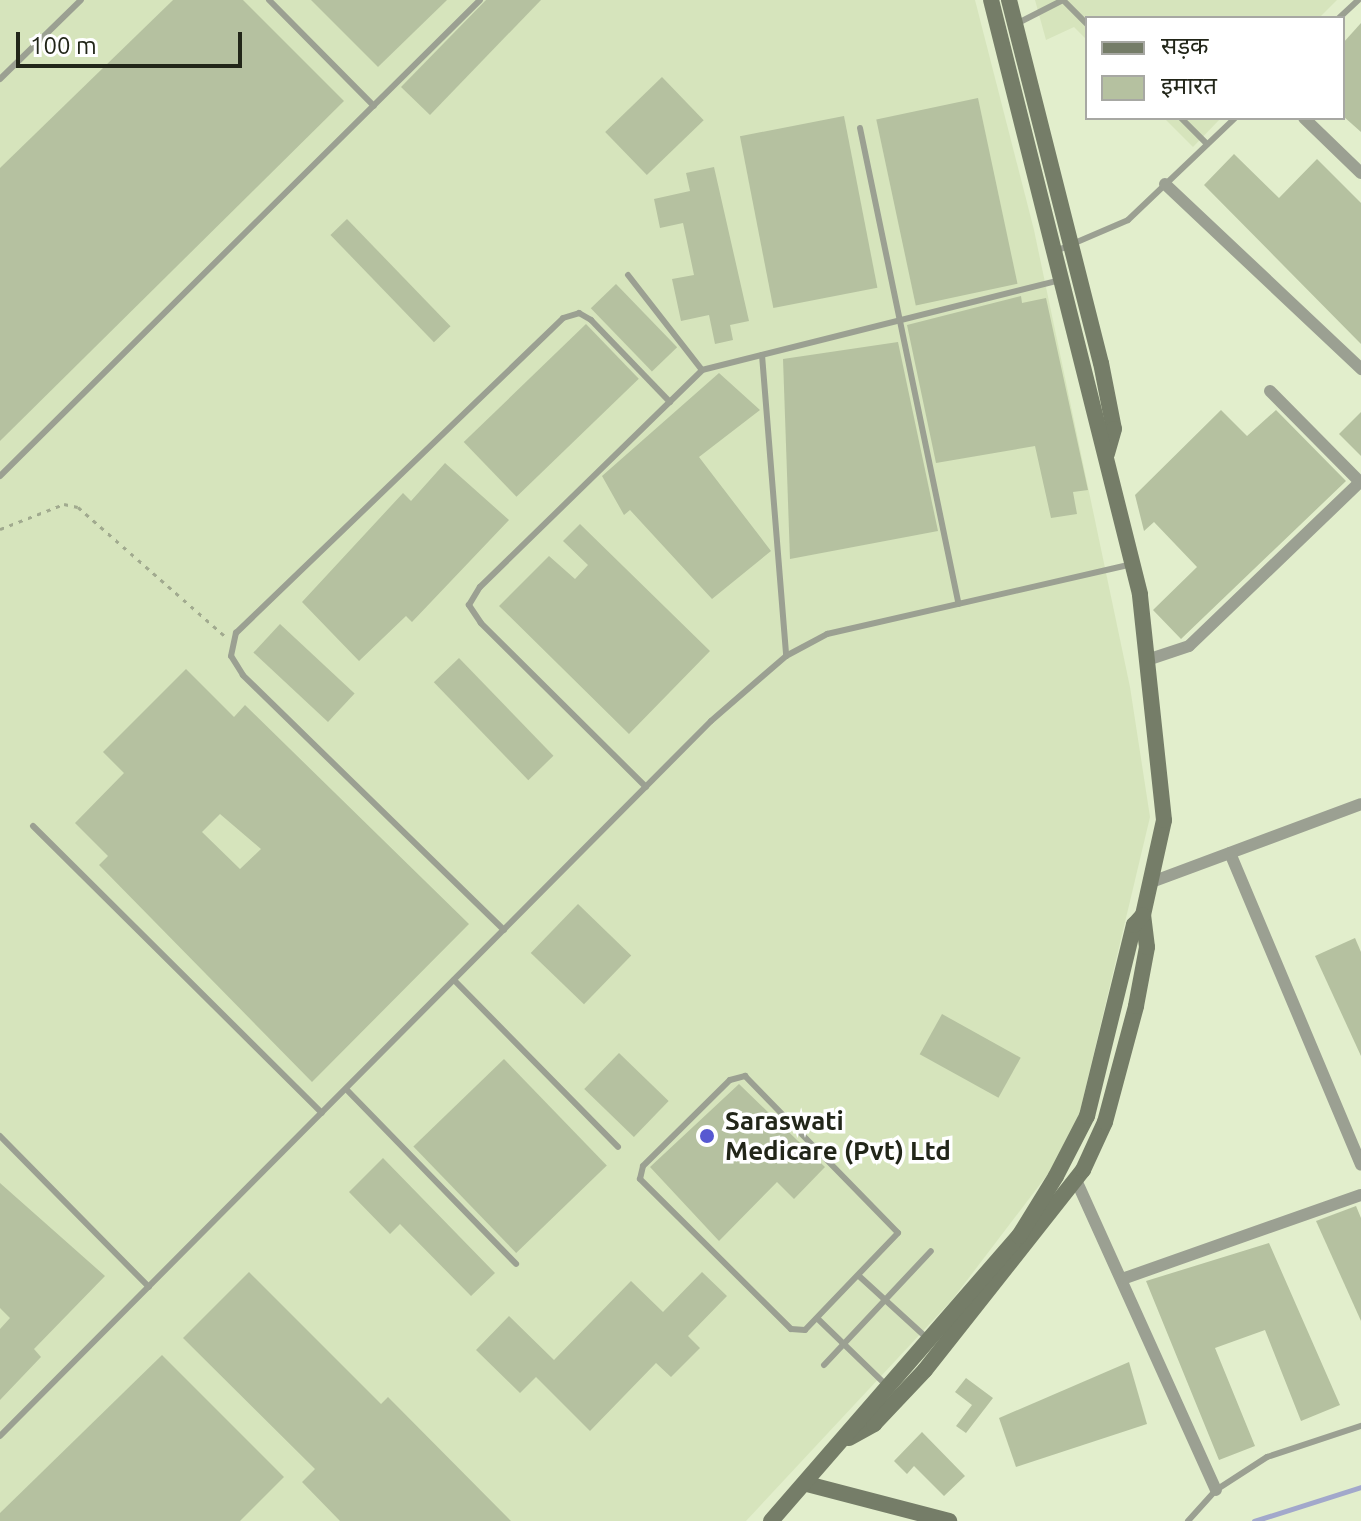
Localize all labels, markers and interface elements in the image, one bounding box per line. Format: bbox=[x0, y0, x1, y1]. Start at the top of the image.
scale bar bbox=[20, 16, 246, 66]
legend bbox=[1085, 16, 1345, 120]
text: 100 m bbox=[30, 32, 97, 59]
text: सड़क bbox=[1161, 32, 1209, 59]
text: इमारत bbox=[1161, 72, 1217, 99]
place label: Saraswati Medicare (Pvt) Ltd bbox=[725, 1105, 951, 1166]
marker: Saraswati Medicare (Pvt) Ltd bbox=[696, 1125, 718, 1147]

